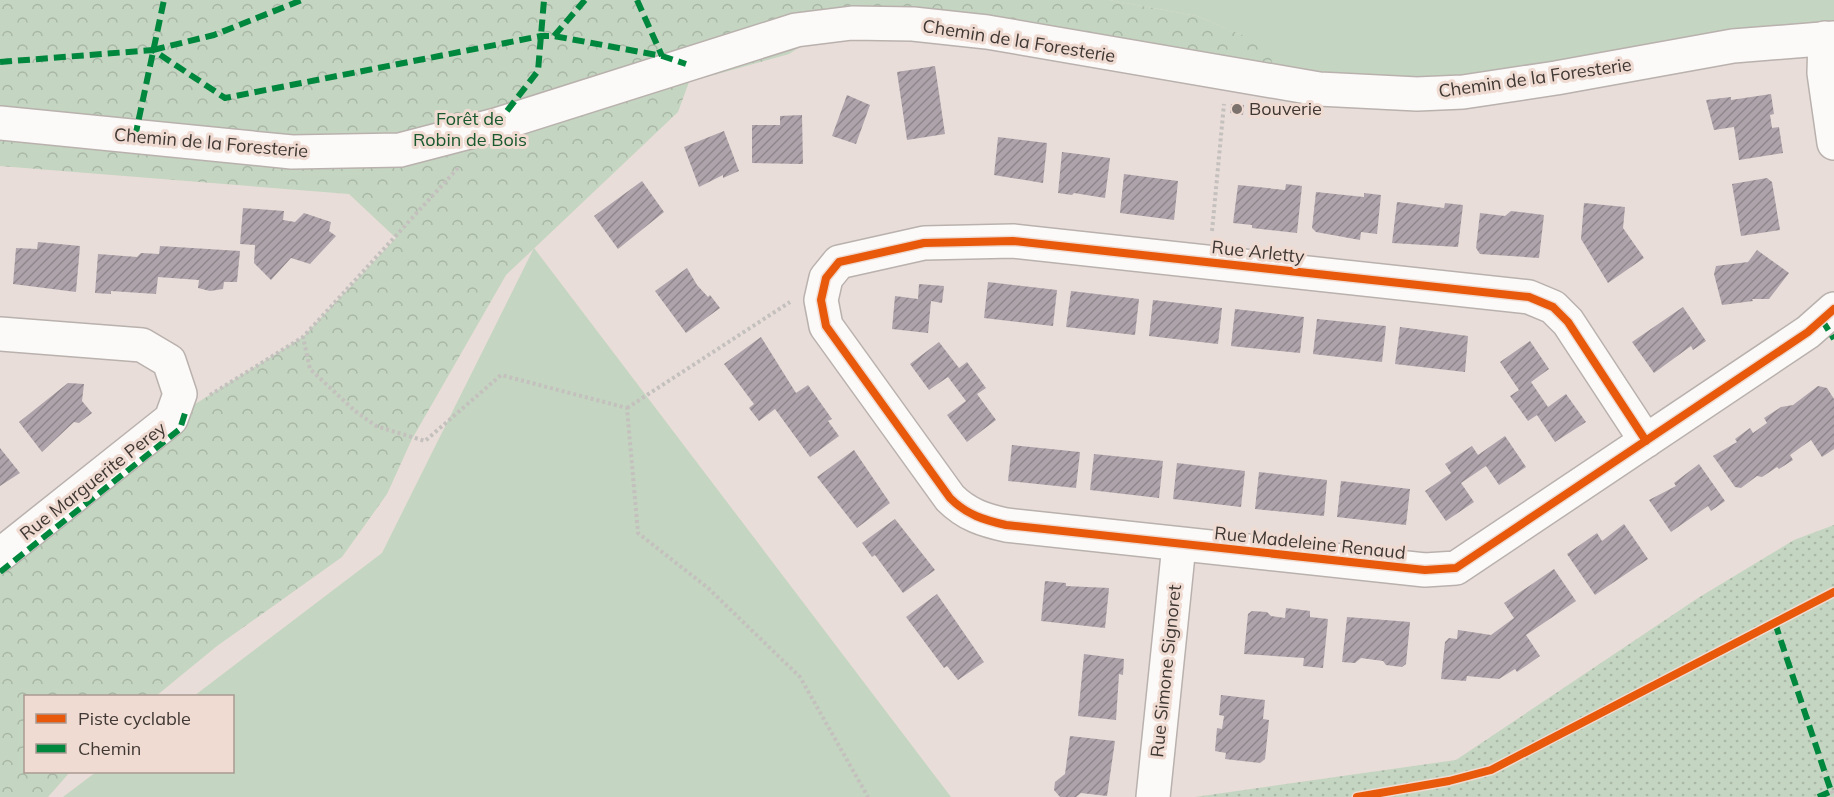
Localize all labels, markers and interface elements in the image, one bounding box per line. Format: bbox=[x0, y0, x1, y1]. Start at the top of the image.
street label: Chemin de la Foresterie bbox=[921, 14, 1117, 67]
street label: Chemin de la Foresterie bbox=[1437, 53, 1633, 102]
place label: Bouverie bbox=[1249, 97, 1322, 120]
marker: Bouverie bbox=[1230, 102, 1244, 116]
park label: Forêt de Robin de Bois bbox=[413, 107, 527, 151]
street label: Chemin de la Foresterie bbox=[113, 123, 309, 162]
street label: Rue Arletty bbox=[1211, 235, 1306, 268]
street label: Rue Marguerite Perey bbox=[15, 416, 171, 545]
street label: Rue Madeleine Renaud bbox=[1213, 521, 1407, 564]
street label: Rue Simone Signoret bbox=[1145, 583, 1186, 758]
legend bbox=[24, 695, 234, 773]
text: Piste cyclable bbox=[78, 707, 191, 730]
text: Chemin bbox=[78, 737, 141, 760]

